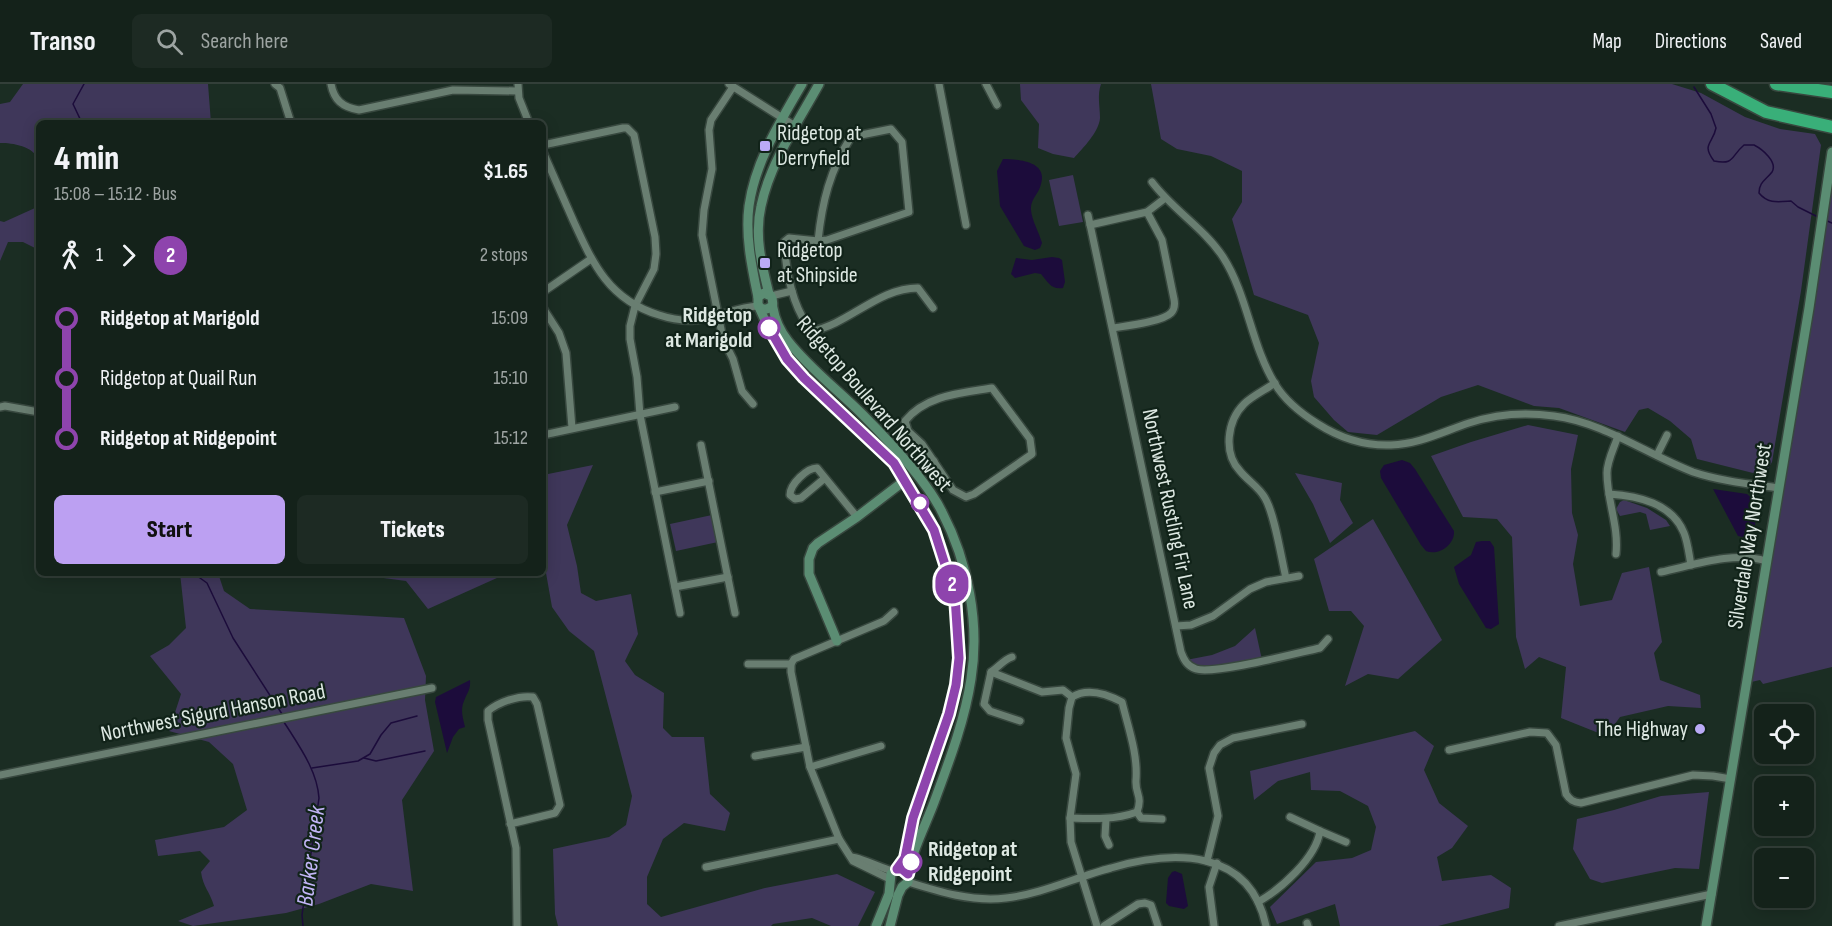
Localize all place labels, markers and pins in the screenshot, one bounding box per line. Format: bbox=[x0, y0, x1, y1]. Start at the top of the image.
place label: Ridgetop at Derryfield bbox=[777, 120, 862, 172]
marker: Ridgetop at Derryfield bbox=[758, 139, 772, 153]
place label: Ridgetop at Shipside bbox=[777, 237, 858, 289]
marker: Ridgetop at Shipside bbox=[758, 256, 772, 270]
place label: Ridgetop at Marigold bbox=[665, 302, 752, 354]
marker: Ridgetop at Marigold bbox=[758, 317, 780, 339]
unlabelled marker bbox=[911, 494, 929, 512]
place label: The Highway bbox=[1595, 716, 1688, 743]
marker: The Highway bbox=[1693, 722, 1707, 736]
place label: Ridgetop at Ridgepoint bbox=[928, 836, 1017, 888]
marker: Ridgetop at Ridgepoint bbox=[900, 851, 922, 873]

